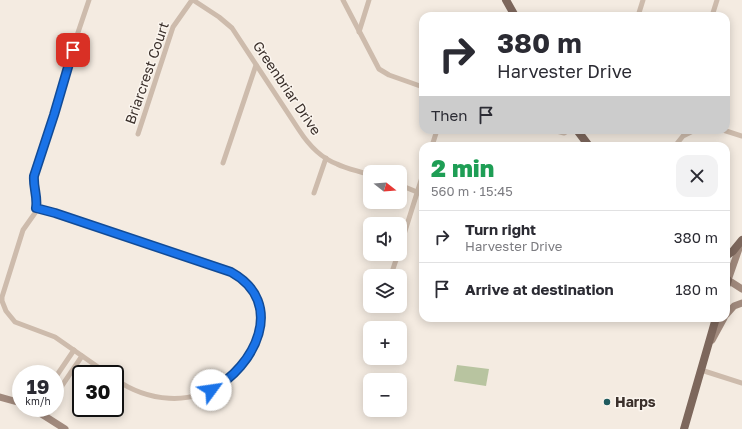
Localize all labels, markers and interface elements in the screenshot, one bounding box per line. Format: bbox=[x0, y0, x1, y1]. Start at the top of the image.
street label: Briarcrest Court bbox=[121, 19, 172, 126]
text: 380 m bbox=[497, 26, 582, 59]
icon: right bbox=[431, 28, 483, 80]
pin bbox=[56, 33, 90, 67]
street label: Greenbriar Drive bbox=[250, 38, 325, 138]
icon: arrive bbox=[62, 39, 84, 61]
text: Harvester Drive bbox=[497, 60, 632, 82]
icon: arrive bbox=[475, 104, 497, 126]
text: Then bbox=[431, 106, 467, 124]
text: 2 min bbox=[431, 153, 494, 182]
button: close bbox=[676, 155, 718, 197]
north arrow bbox=[363, 165, 407, 209]
map controls bbox=[363, 165, 407, 417]
text: 560 m · 15:45 bbox=[431, 183, 513, 199]
button: sound bbox=[363, 217, 407, 261]
text: Turn right bbox=[465, 220, 536, 238]
icon: right bbox=[431, 226, 453, 248]
text: 380 m bbox=[674, 228, 718, 246]
text: Harvester Drive bbox=[465, 238, 562, 254]
button: layers bbox=[363, 269, 407, 313]
icon: arrive bbox=[431, 278, 453, 300]
text: Arrive at destination bbox=[465, 280, 614, 298]
text: 180 m bbox=[675, 280, 718, 298]
button: + bbox=[363, 321, 407, 365]
speed limit sign: 30 bbox=[72, 365, 124, 417]
position arrow bbox=[190, 369, 232, 411]
button: − bbox=[363, 373, 407, 417]
text: 19 bbox=[26, 374, 49, 398]
place label: Harps bbox=[615, 393, 656, 410]
text: km/h bbox=[25, 395, 51, 407]
marker: Harps bbox=[602, 397, 612, 407]

